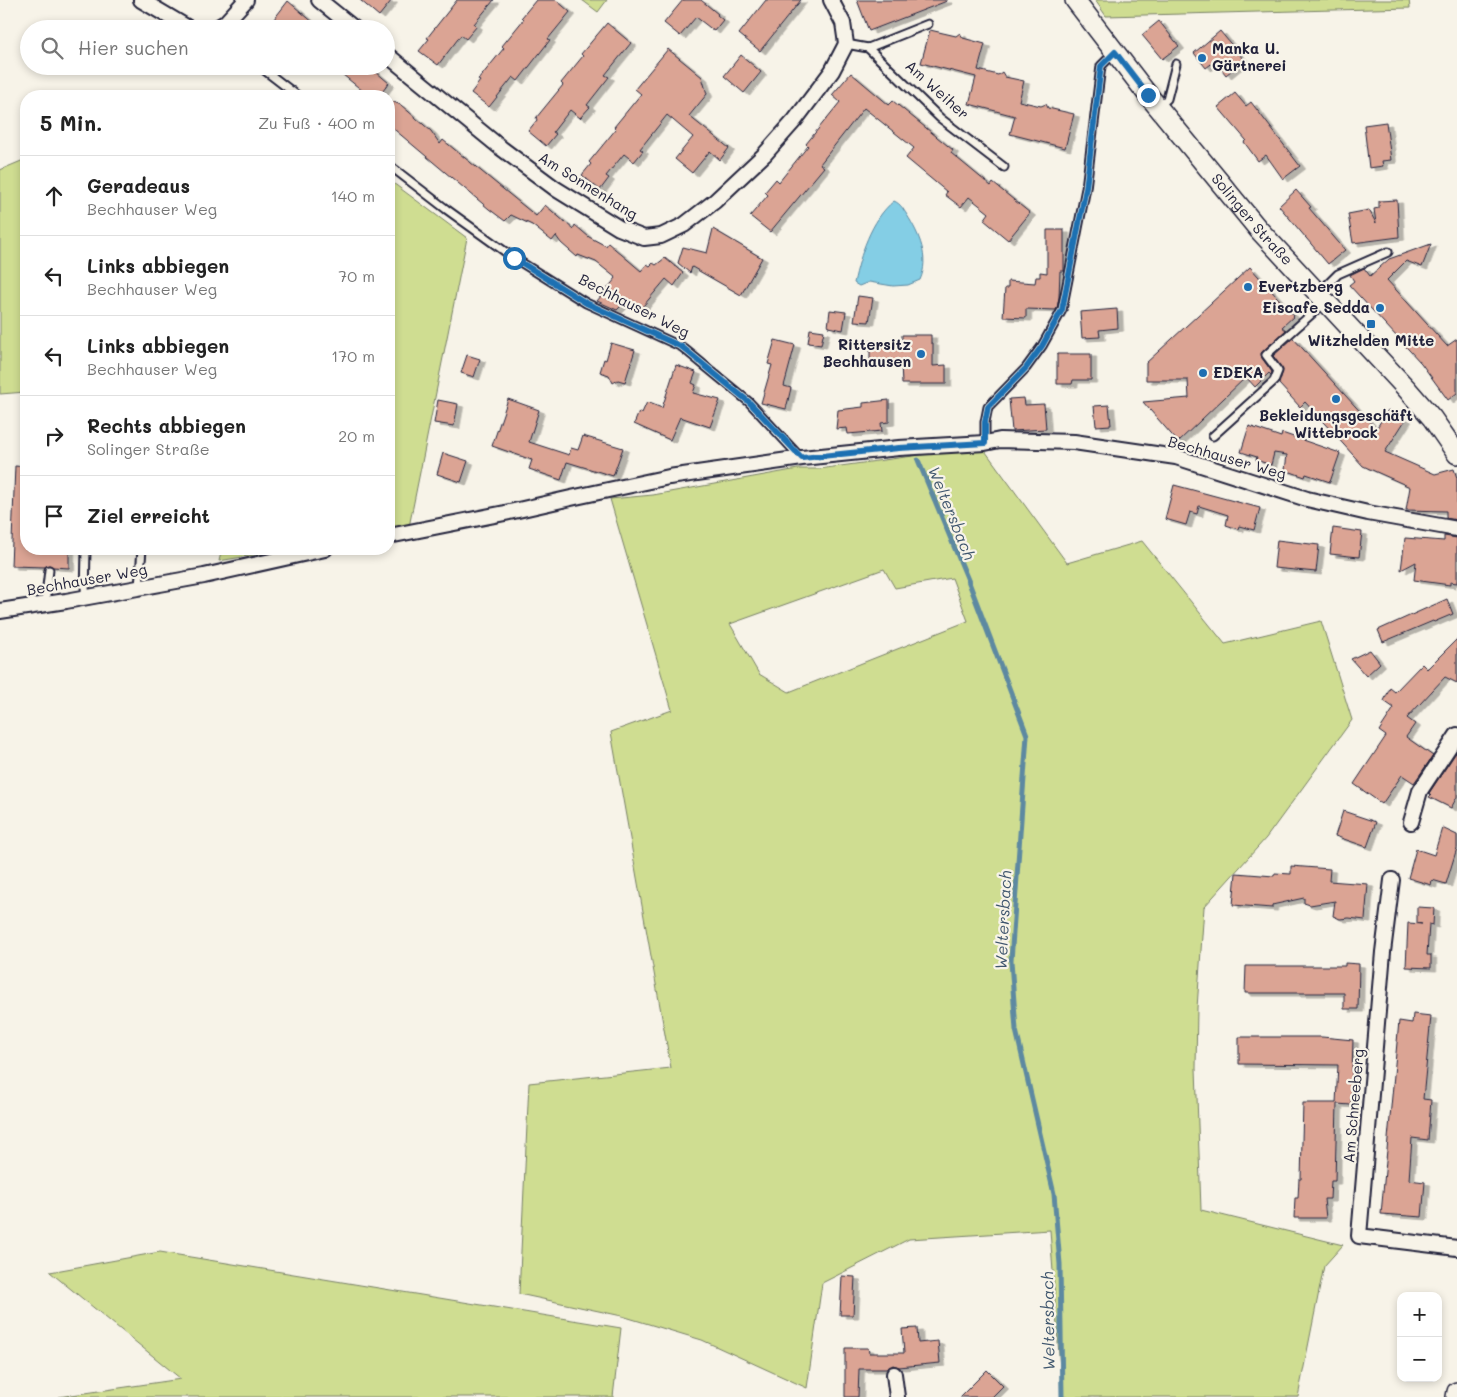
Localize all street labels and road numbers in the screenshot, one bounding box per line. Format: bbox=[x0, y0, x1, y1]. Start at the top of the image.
street label: Am Weiher bbox=[901, 55, 974, 123]
street label: Am Sonnenhang bbox=[535, 147, 642, 224]
street label: Solinger Straße bbox=[1207, 169, 1298, 269]
street label: Bechhauser Weg bbox=[576, 269, 694, 342]
street label: Bechhauser Weg bbox=[1166, 431, 1289, 484]
street label: Bechhauser Weg bbox=[25, 559, 149, 599]
street label: Am Schneeberg bbox=[1338, 1048, 1368, 1164]

